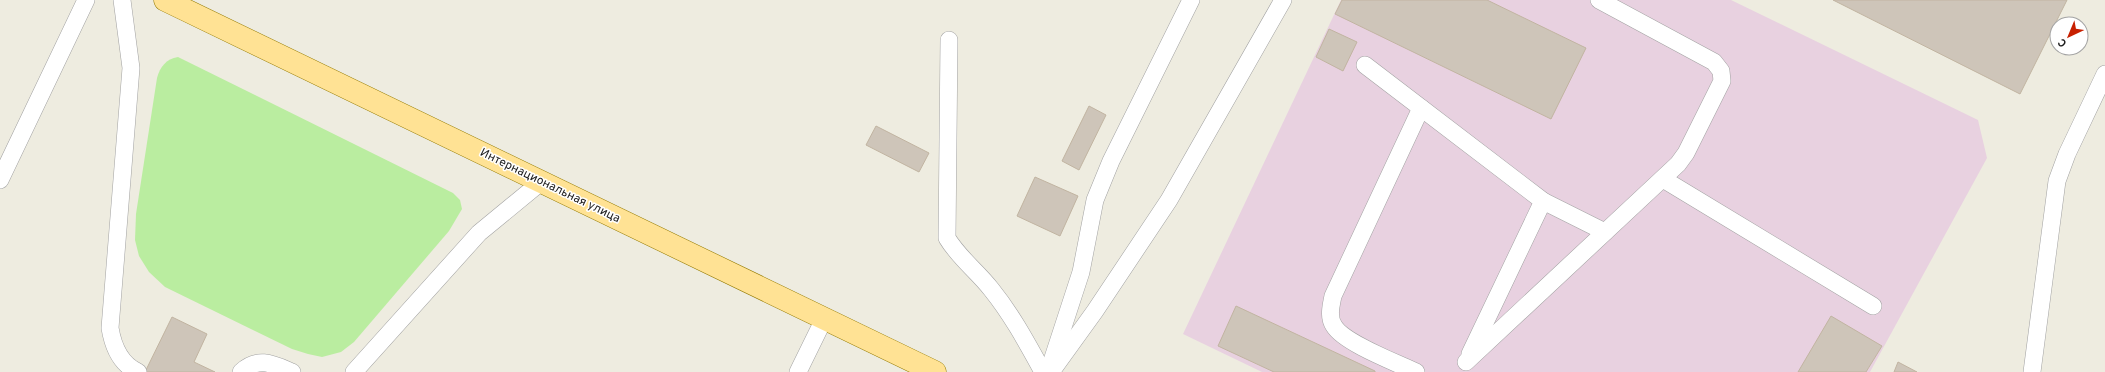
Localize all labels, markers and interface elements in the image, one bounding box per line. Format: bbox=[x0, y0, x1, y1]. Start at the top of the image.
north arrow bbox=[2049, 16, 2089, 56]
text: С bbox=[2055, 35, 2070, 50]
street label: Интернациональная улица bbox=[477, 145, 623, 227]

